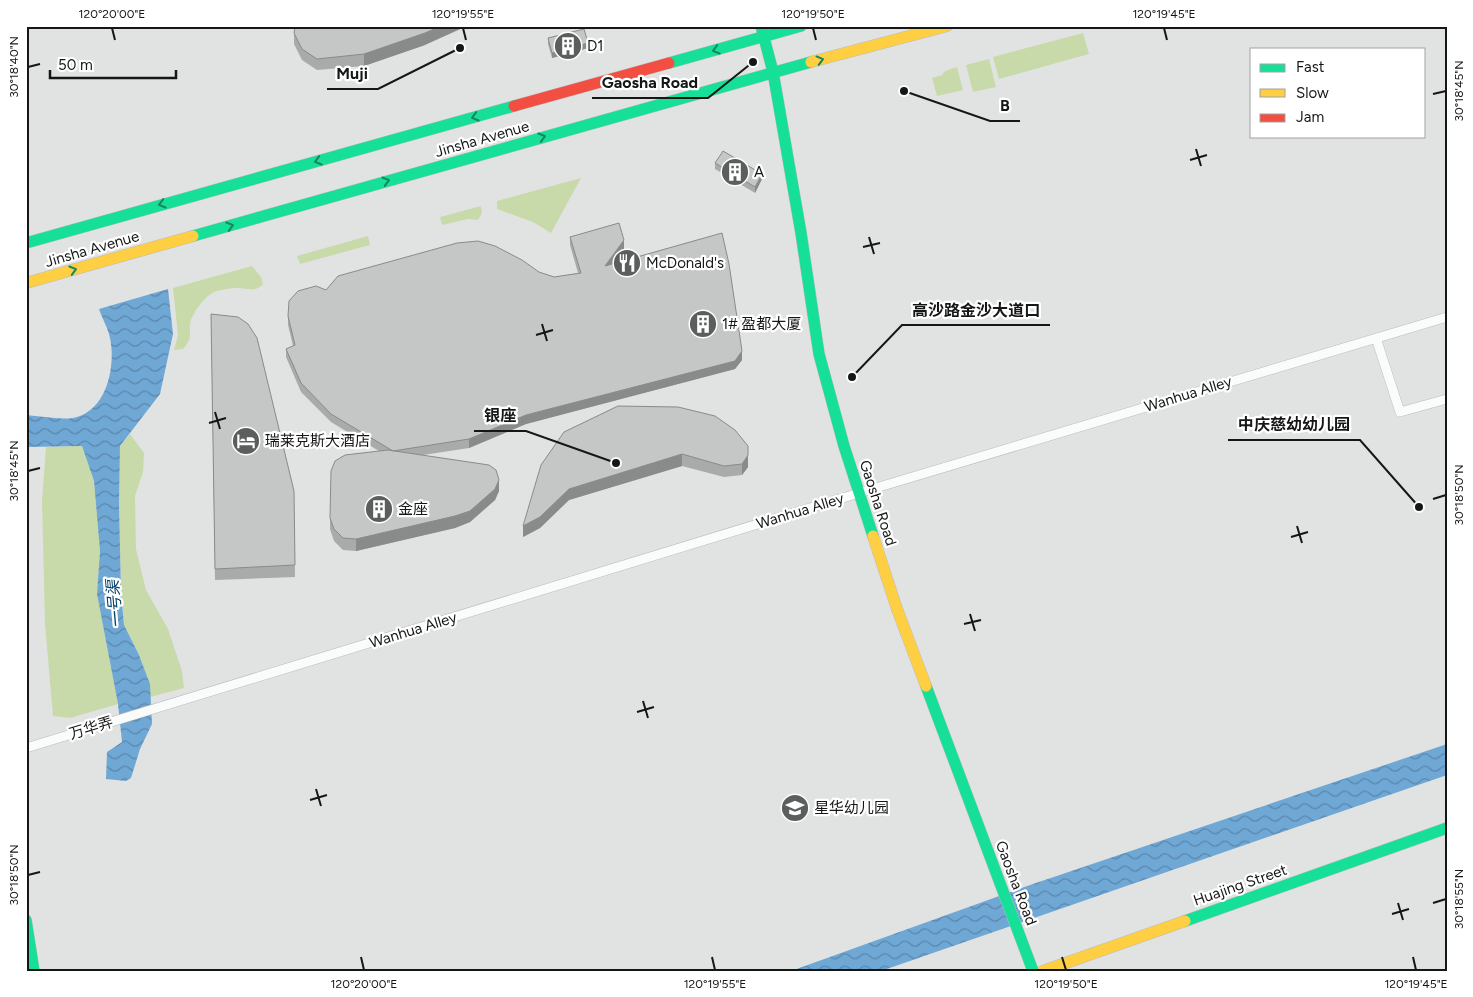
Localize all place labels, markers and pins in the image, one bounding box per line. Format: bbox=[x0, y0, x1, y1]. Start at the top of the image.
building icon: D1 bbox=[553, 31, 583, 61]
place label: D1 bbox=[587, 37, 604, 55]
callout: Muji bbox=[327, 58, 378, 89]
callout: Gaosha Road bbox=[592, 67, 708, 98]
callout: B bbox=[990, 90, 1020, 121]
building icon: A bbox=[720, 157, 750, 187]
place label: A bbox=[754, 163, 764, 181]
restaurant icon: McDonald's bbox=[612, 248, 642, 278]
place label: McDonald's bbox=[646, 254, 724, 272]
callout: 高沙路金沙大道口 bbox=[902, 294, 1050, 325]
building icon: 1# 盈都大厦 bbox=[688, 309, 718, 339]
place label: 1# 盈都大厦 bbox=[722, 315, 801, 333]
callout: 银座 bbox=[474, 400, 526, 431]
callout: 中庆慈幼幼儿园 bbox=[1228, 409, 1360, 440]
hotel icon: 瑞莱克斯大酒店 bbox=[231, 426, 261, 456]
place label: 瑞莱克斯大酒店 bbox=[265, 432, 370, 450]
building icon: 金座 bbox=[364, 494, 394, 524]
place label: 金座 bbox=[398, 500, 428, 518]
school or university icon: 星华幼儿园 bbox=[780, 793, 810, 823]
place label: 星华幼儿园 bbox=[814, 799, 889, 817]

